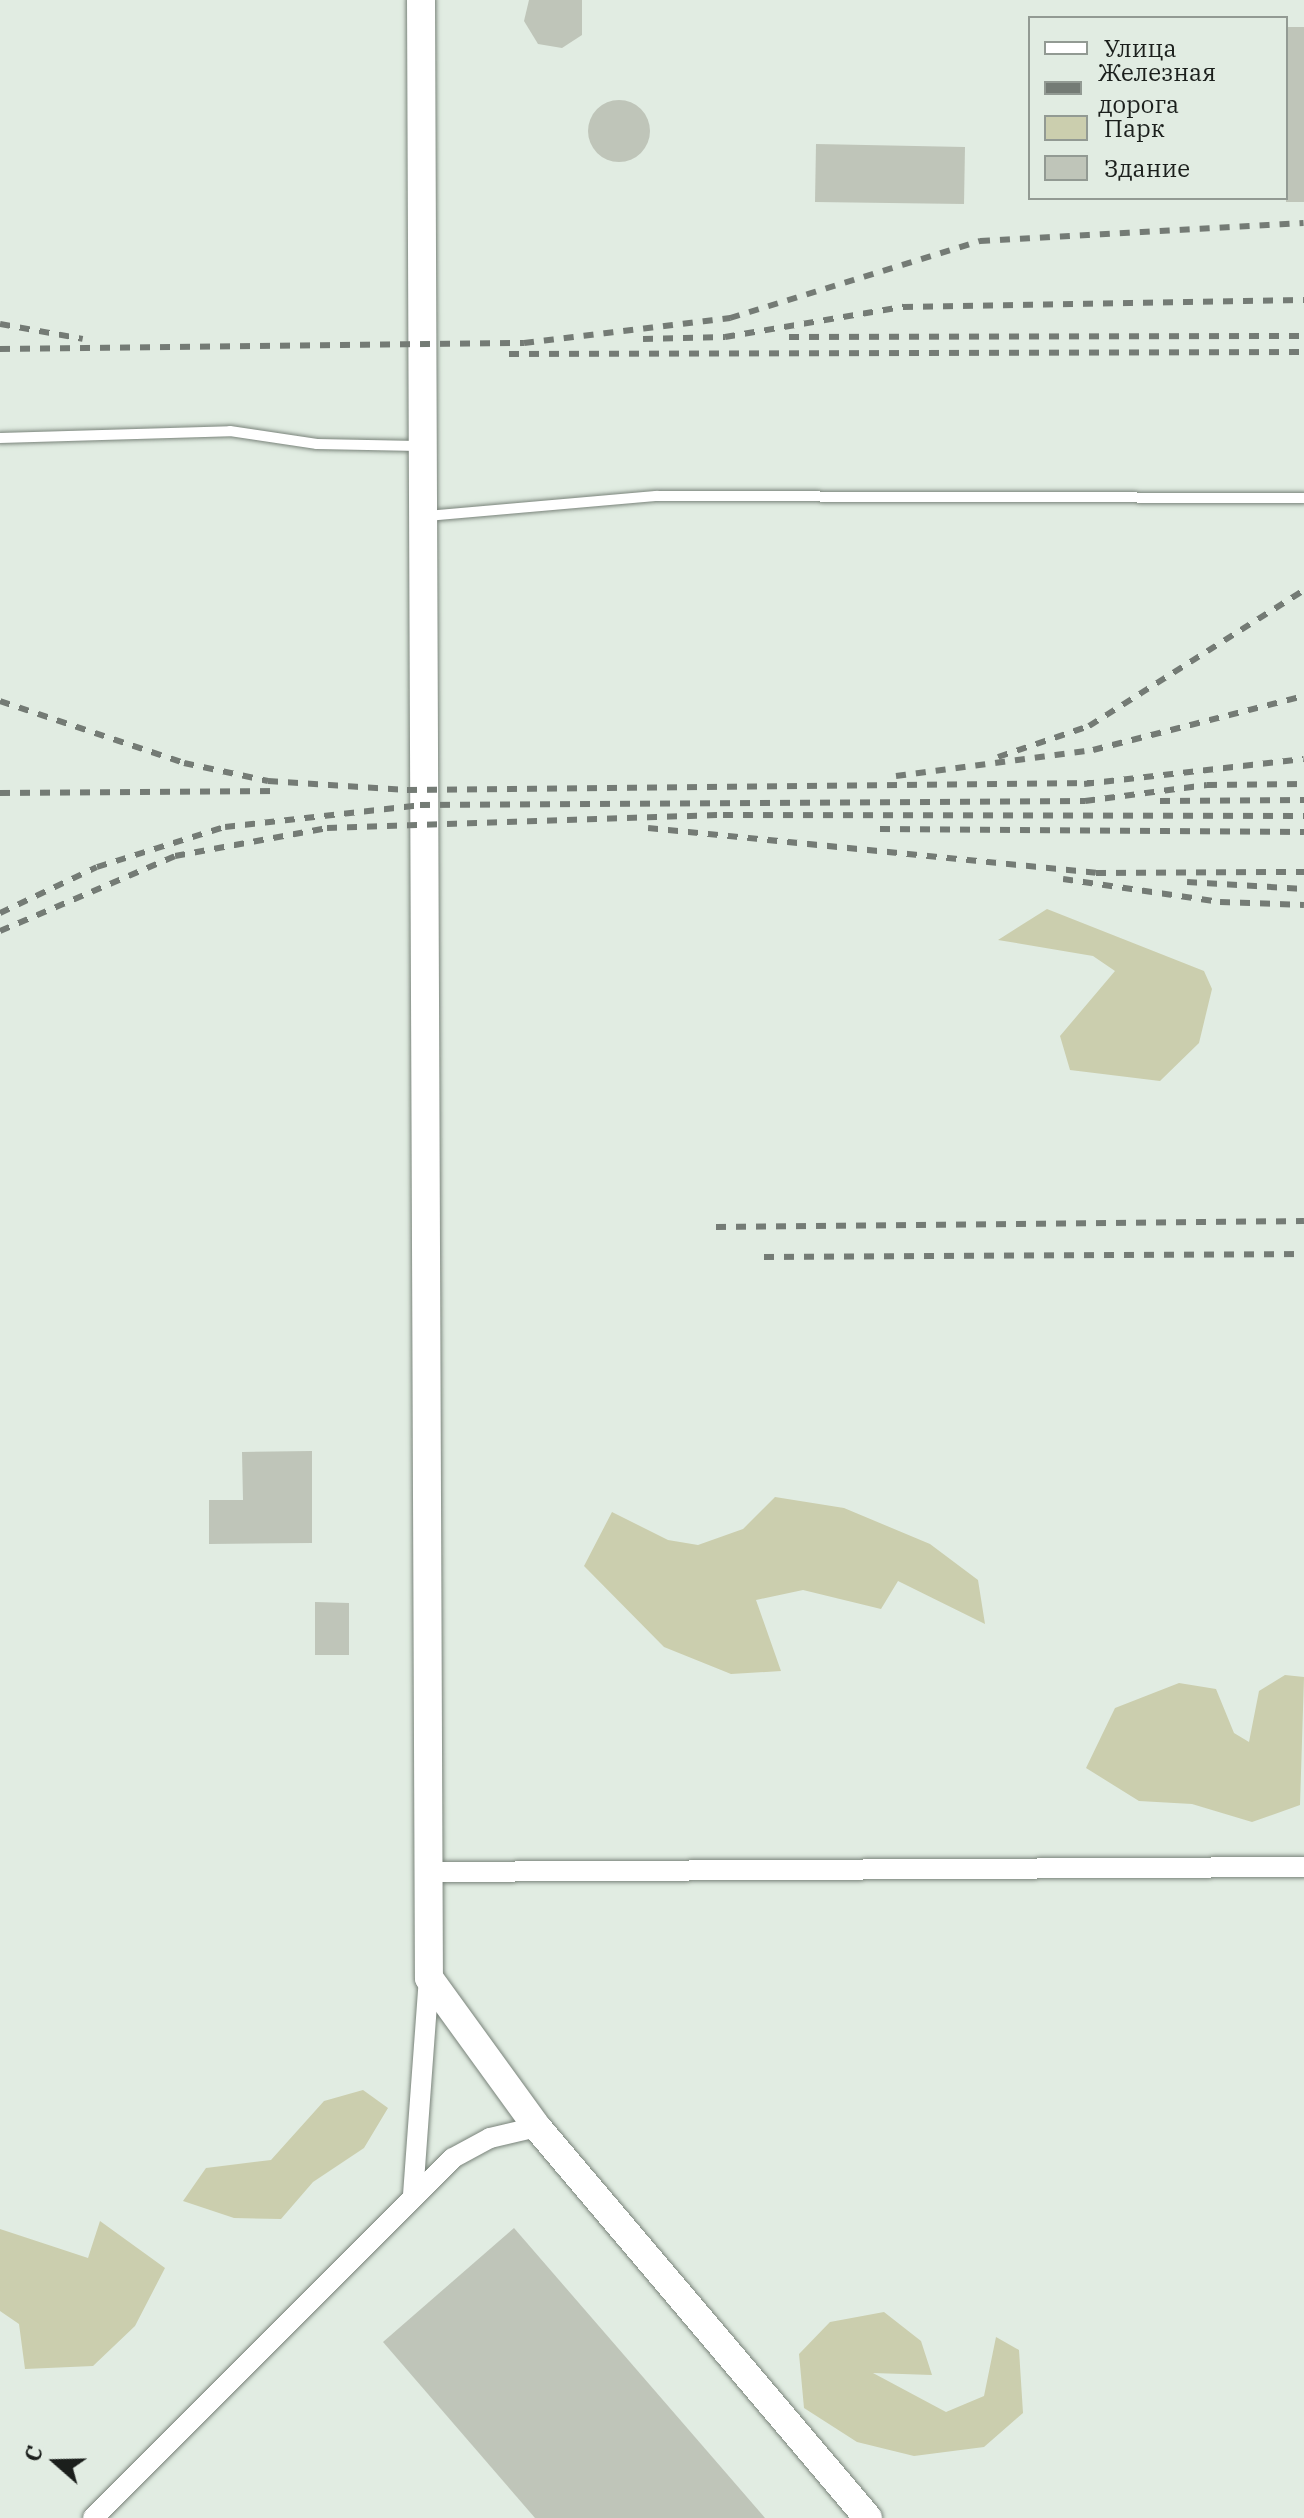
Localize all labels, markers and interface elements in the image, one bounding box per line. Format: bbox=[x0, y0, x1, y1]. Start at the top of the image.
legend bbox=[1028, 16, 1288, 200]
text: Улица bbox=[1104, 32, 1177, 64]
text: Железная дорога bbox=[1098, 56, 1216, 120]
text: Парк bbox=[1104, 112, 1165, 144]
text: Здание bbox=[1104, 152, 1190, 184]
north arrow bbox=[16, 2422, 96, 2502]
text: С bbox=[17, 2442, 49, 2465]

